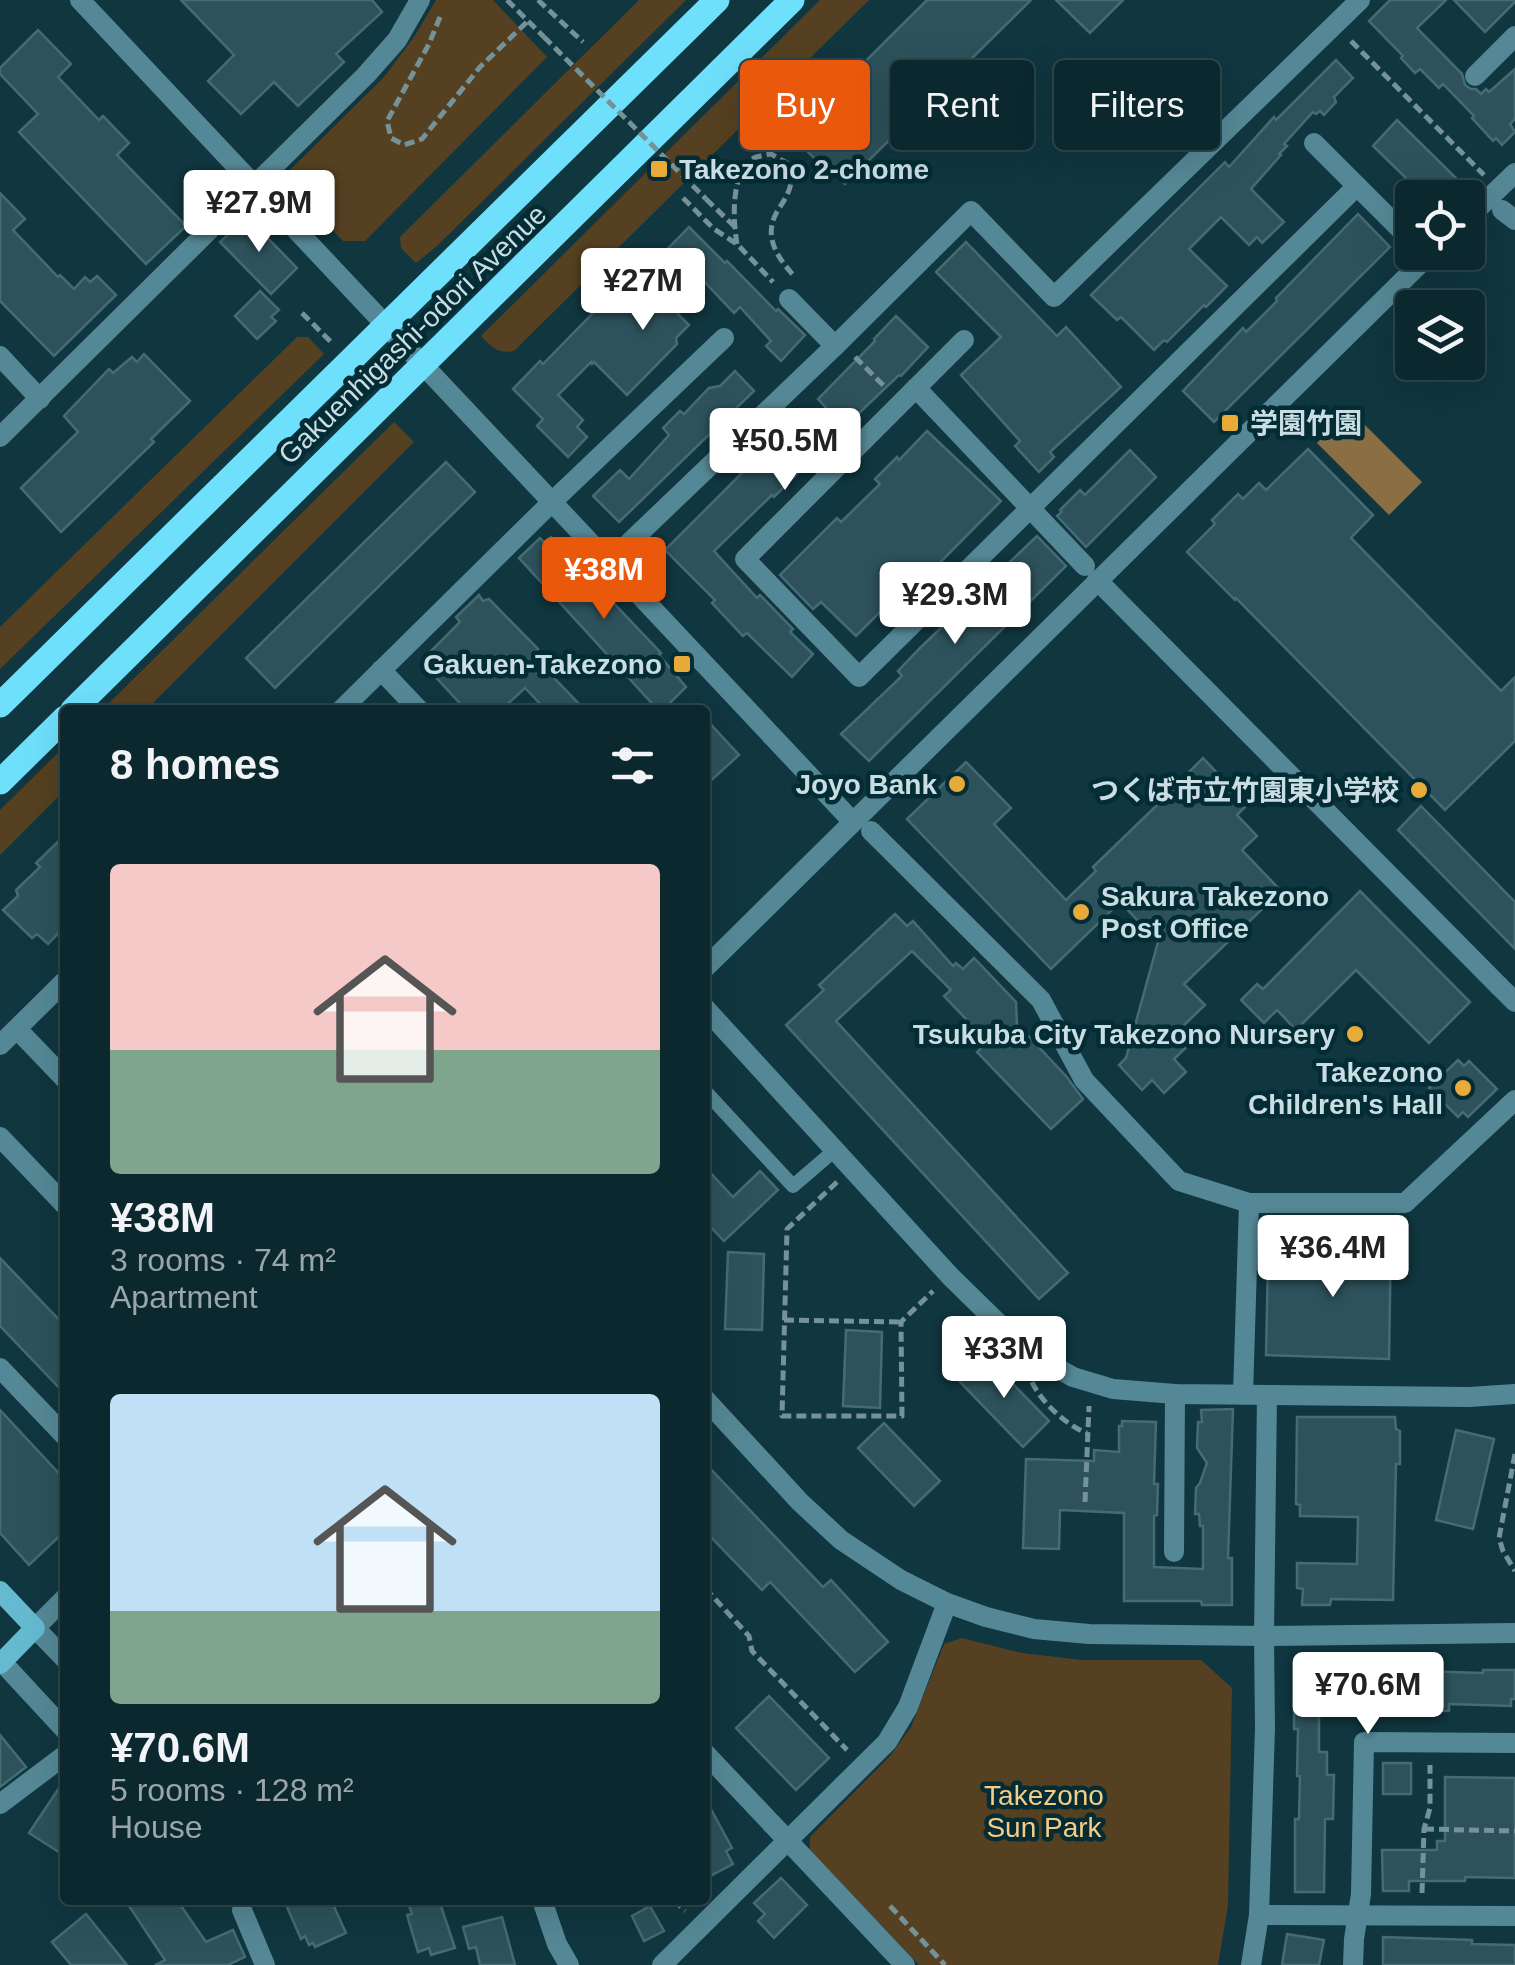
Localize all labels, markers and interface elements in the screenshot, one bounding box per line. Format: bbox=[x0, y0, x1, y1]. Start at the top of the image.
chip: Buy bbox=[740, 60, 870, 150]
chip: Rent bbox=[890, 60, 1034, 150]
chip: Filters bbox=[1054, 60, 1220, 150]
place label: Takezono 2-chome bbox=[679, 154, 929, 185]
marker: Takezono 2-chome bbox=[648, 158, 670, 180]
pin: ¥27.9M bbox=[178, 170, 340, 255]
map controls bbox=[1395, 180, 1485, 380]
button: locate bbox=[1395, 180, 1485, 270]
text: ¥27.9M bbox=[206, 184, 312, 220]
street label: Gakuenhigashi-odori Avenue bbox=[272, 198, 552, 470]
pin: ¥27M bbox=[584, 248, 702, 333]
text: ¥27M bbox=[603, 262, 683, 298]
button: layers bbox=[1395, 290, 1485, 380]
pin: ¥50.5M bbox=[704, 408, 866, 493]
place label: 学園竹園 bbox=[1250, 408, 1362, 439]
marker: 学園竹園 bbox=[1219, 412, 1241, 434]
text: ¥50.5M bbox=[732, 422, 838, 458]
pin: ¥38M bbox=[545, 537, 663, 622]
text: ¥38M bbox=[564, 551, 644, 587]
pin: ¥29.3M bbox=[874, 562, 1036, 647]
text: ¥29.3M bbox=[902, 576, 1008, 612]
place label: Gakuen-Takezono bbox=[423, 649, 662, 680]
marker: Gakuen-Takezono bbox=[671, 653, 693, 675]
icon: filters bbox=[605, 738, 660, 793]
text: 8 homes bbox=[110, 741, 280, 788]
place label: Joyo Bank bbox=[795, 769, 937, 800]
marker: Joyo Bank bbox=[946, 773, 968, 795]
place label: つくば市立竹園東小学校 bbox=[1091, 775, 1399, 806]
marker: つくば市立竹園東小学校 bbox=[1408, 779, 1430, 801]
place label: Sakura Takezono Post Office bbox=[1101, 881, 1329, 944]
marker: Sakura Takezono Post Office bbox=[1070, 901, 1092, 923]
icon: home bbox=[295, 929, 475, 1109]
place label: Tsukuba City Takezono Nursery bbox=[913, 1019, 1335, 1050]
marker: Tsukuba City Takezono Nursery bbox=[1344, 1023, 1366, 1045]
place label: Takezono Children's Hall bbox=[1248, 1057, 1443, 1120]
marker: Takezono Children's Hall bbox=[1452, 1077, 1474, 1099]
text: ¥38M bbox=[110, 1194, 215, 1241]
pin: ¥36.4M bbox=[1252, 1215, 1414, 1300]
text: ¥36.4M bbox=[1280, 1229, 1386, 1265]
text: 3 rooms · 74 m² bbox=[110, 1242, 336, 1278]
text: Apartment bbox=[110, 1279, 258, 1315]
pin: ¥33M bbox=[945, 1316, 1063, 1401]
text: ¥33M bbox=[964, 1330, 1044, 1366]
icon: home bbox=[295, 1459, 475, 1639]
pin: ¥70.6M bbox=[1287, 1652, 1449, 1737]
text: ¥70.6M bbox=[1315, 1666, 1421, 1702]
text: ¥70.6M bbox=[110, 1724, 250, 1771]
text: 5 rooms · 128 m² bbox=[110, 1772, 354, 1808]
park label: Takezono Sun Park bbox=[984, 1780, 1104, 1843]
text: House bbox=[110, 1809, 203, 1845]

